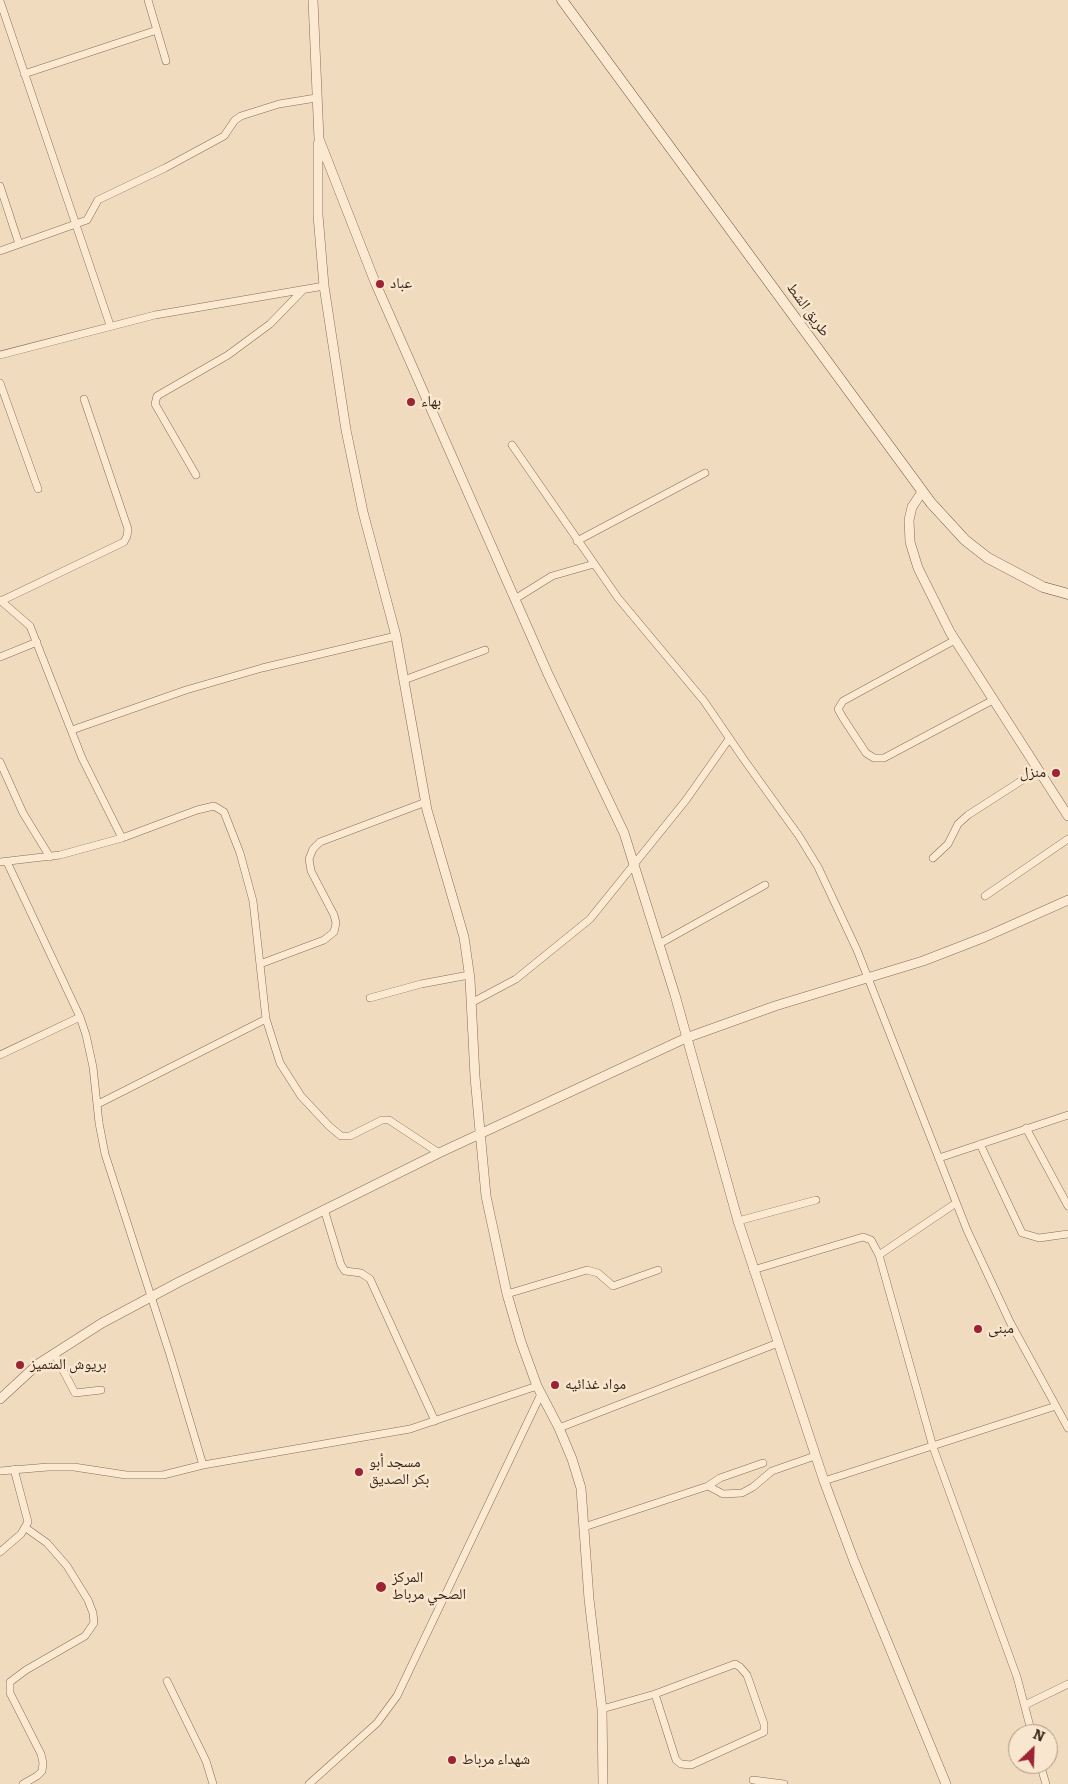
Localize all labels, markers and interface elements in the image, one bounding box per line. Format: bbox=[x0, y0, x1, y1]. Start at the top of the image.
place label: عباد bbox=[390, 275, 412, 293]
marker: عباد bbox=[374, 278, 386, 290]
street label: طريق الشط bbox=[782, 280, 834, 340]
place label: بهاء bbox=[421, 393, 441, 411]
marker: بهاء bbox=[405, 396, 417, 408]
place label: منزل bbox=[1020, 764, 1046, 782]
marker: منزل bbox=[1050, 767, 1062, 779]
place label: مبنى bbox=[988, 1320, 1014, 1338]
marker: مبنى bbox=[972, 1323, 984, 1335]
place label: بريوش المتميز bbox=[30, 1356, 107, 1374]
marker: بريوش المتميز bbox=[14, 1359, 26, 1371]
place label: مواد غذائيه bbox=[565, 1376, 626, 1394]
marker: مواد غذائيه bbox=[549, 1379, 561, 1391]
place label: مسجد أبو بكر الصديق bbox=[369, 1454, 429, 1489]
marker: مسجد أبو بكر الصديق bbox=[353, 1466, 365, 1478]
place label: المركز الصحي مرباط bbox=[392, 1569, 466, 1604]
marker: المركز الصحي مرباط bbox=[374, 1580, 388, 1594]
north arrow bbox=[1008, 1724, 1058, 1774]
text: N bbox=[1031, 1726, 1047, 1746]
place label: شهداء مرباط bbox=[462, 1751, 530, 1769]
marker: شهداء مرباط bbox=[446, 1754, 458, 1766]

